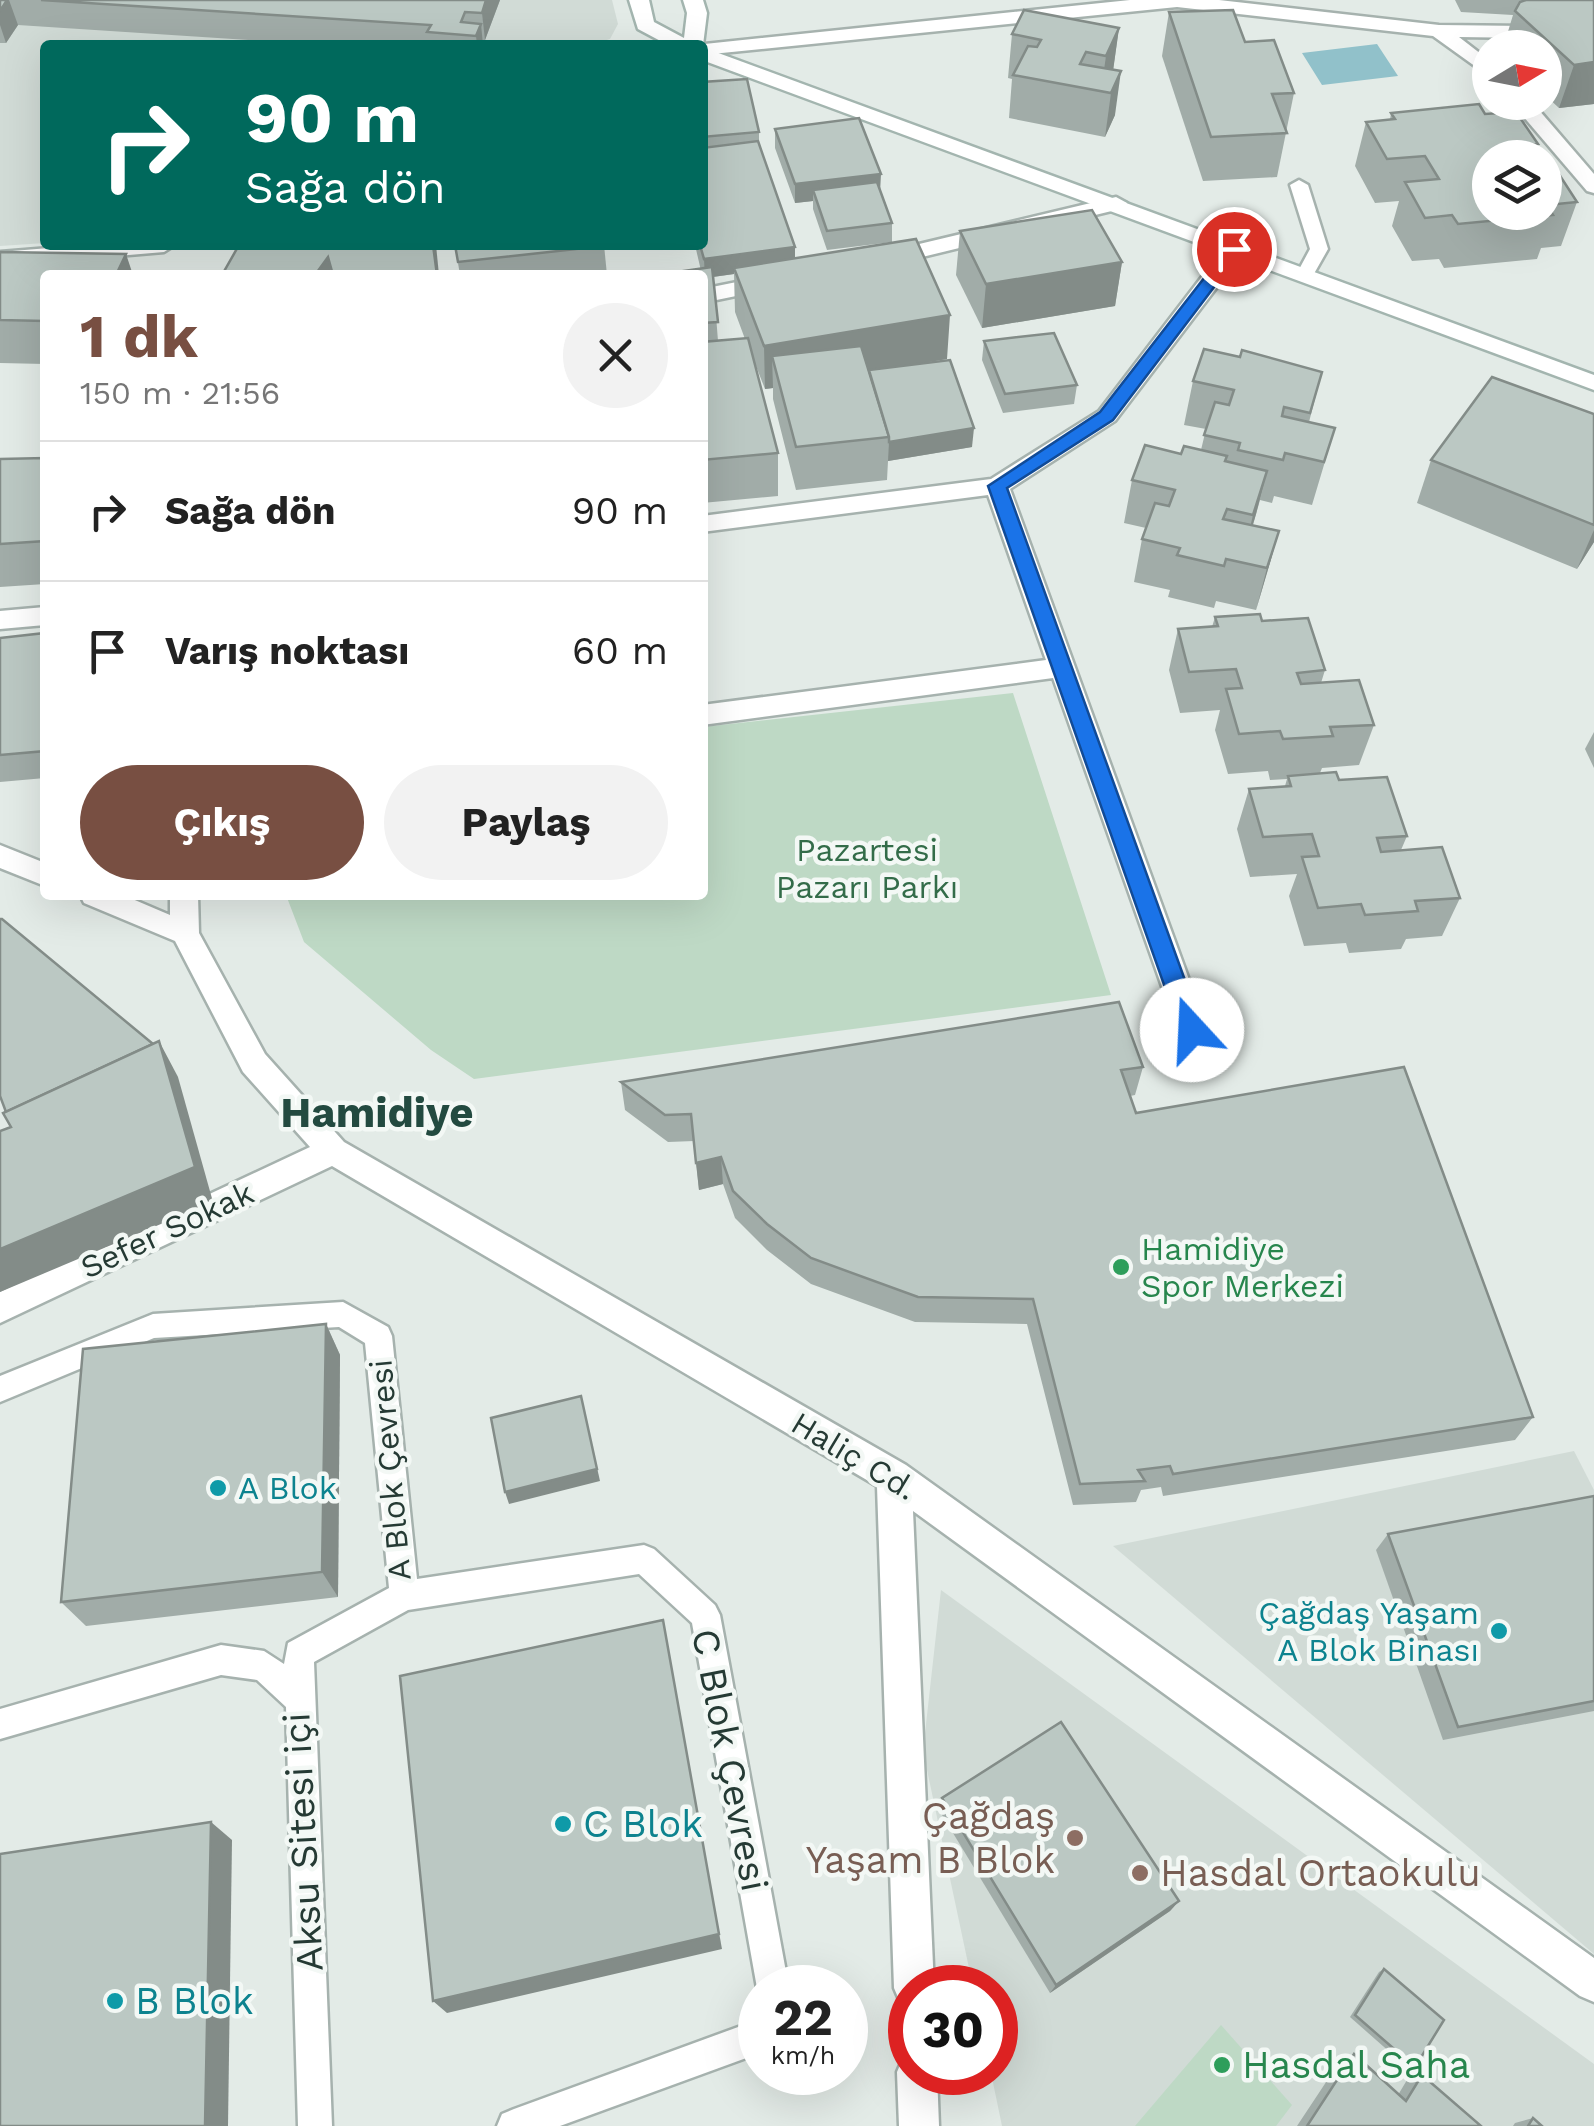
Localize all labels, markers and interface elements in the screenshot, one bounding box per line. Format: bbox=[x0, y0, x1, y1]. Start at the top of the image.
north arrow bbox=[1472, 30, 1562, 120]
map controls bbox=[1472, 30, 1562, 230]
text: 90 m bbox=[245, 77, 419, 159]
icon: right bbox=[80, 80, 210, 210]
button: layers bbox=[1472, 140, 1562, 230]
text: Sağa dön bbox=[245, 161, 446, 214]
pin bbox=[1192, 207, 1277, 292]
icon: arrive bbox=[1207, 222, 1262, 277]
text: 1 dk bbox=[80, 301, 198, 372]
button: close bbox=[563, 303, 668, 408]
text: 150 m · 21:56 bbox=[80, 374, 280, 412]
icon: right bbox=[80, 484, 135, 539]
text: Sağa dön bbox=[165, 489, 336, 533]
text: 90 m bbox=[572, 489, 668, 533]
icon: arrive bbox=[80, 624, 135, 679]
text: Varış noktası bbox=[165, 629, 409, 673]
text: 60 m bbox=[572, 629, 668, 673]
button: Çıkış bbox=[80, 765, 364, 880]
button: Paylaş bbox=[384, 765, 668, 880]
park label: Pazartesi Pazarı Parkı bbox=[776, 831, 958, 906]
position arrow bbox=[1140, 978, 1244, 1082]
district label: Hamidiye bbox=[280, 1088, 474, 1137]
street label: Sefer Sokak bbox=[74, 1173, 260, 1287]
place label: Hamidiye Spor Merkezi bbox=[1141, 1230, 1344, 1305]
marker: Hamidiye Spor Merkezi bbox=[1110, 1256, 1132, 1278]
street label: A Blok Çevresi bbox=[361, 1358, 419, 1582]
street label: Haliç Cd. bbox=[785, 1404, 923, 1508]
place label: A Blok bbox=[238, 1469, 337, 1507]
marker: A Blok bbox=[207, 1477, 229, 1499]
place label: Çağdaş Yaşam A Blok Binası bbox=[1258, 1594, 1479, 1669]
marker: Çağdaş Yaşam A Blok Binası bbox=[1488, 1620, 1510, 1642]
street label: C Blok Çevresi bbox=[683, 1625, 777, 1895]
street label: Aksu Sitesi içi bbox=[274, 1711, 332, 1973]
place label: Çağdaş Yaşam B Blok bbox=[806, 1794, 1055, 1882]
place label: C Blok bbox=[583, 1802, 703, 1846]
marker: C Blok bbox=[552, 1813, 574, 1835]
marker: Çağdaş Yaşam B Blok bbox=[1064, 1827, 1086, 1849]
place label: Hasdal Ortaokulu bbox=[1160, 1851, 1481, 1895]
marker: Hasdal Ortaokulu bbox=[1129, 1862, 1151, 1884]
speed limit sign: 30 bbox=[888, 1965, 1018, 2095]
place label: B Blok bbox=[135, 1979, 254, 2023]
text: 22 bbox=[773, 1988, 833, 2047]
marker: B Blok bbox=[104, 1990, 126, 2012]
text: km/h bbox=[771, 2041, 835, 2070]
place label: Hasdal Saha bbox=[1242, 2043, 1470, 2087]
marker: Hasdal Saha bbox=[1211, 2054, 1233, 2076]

